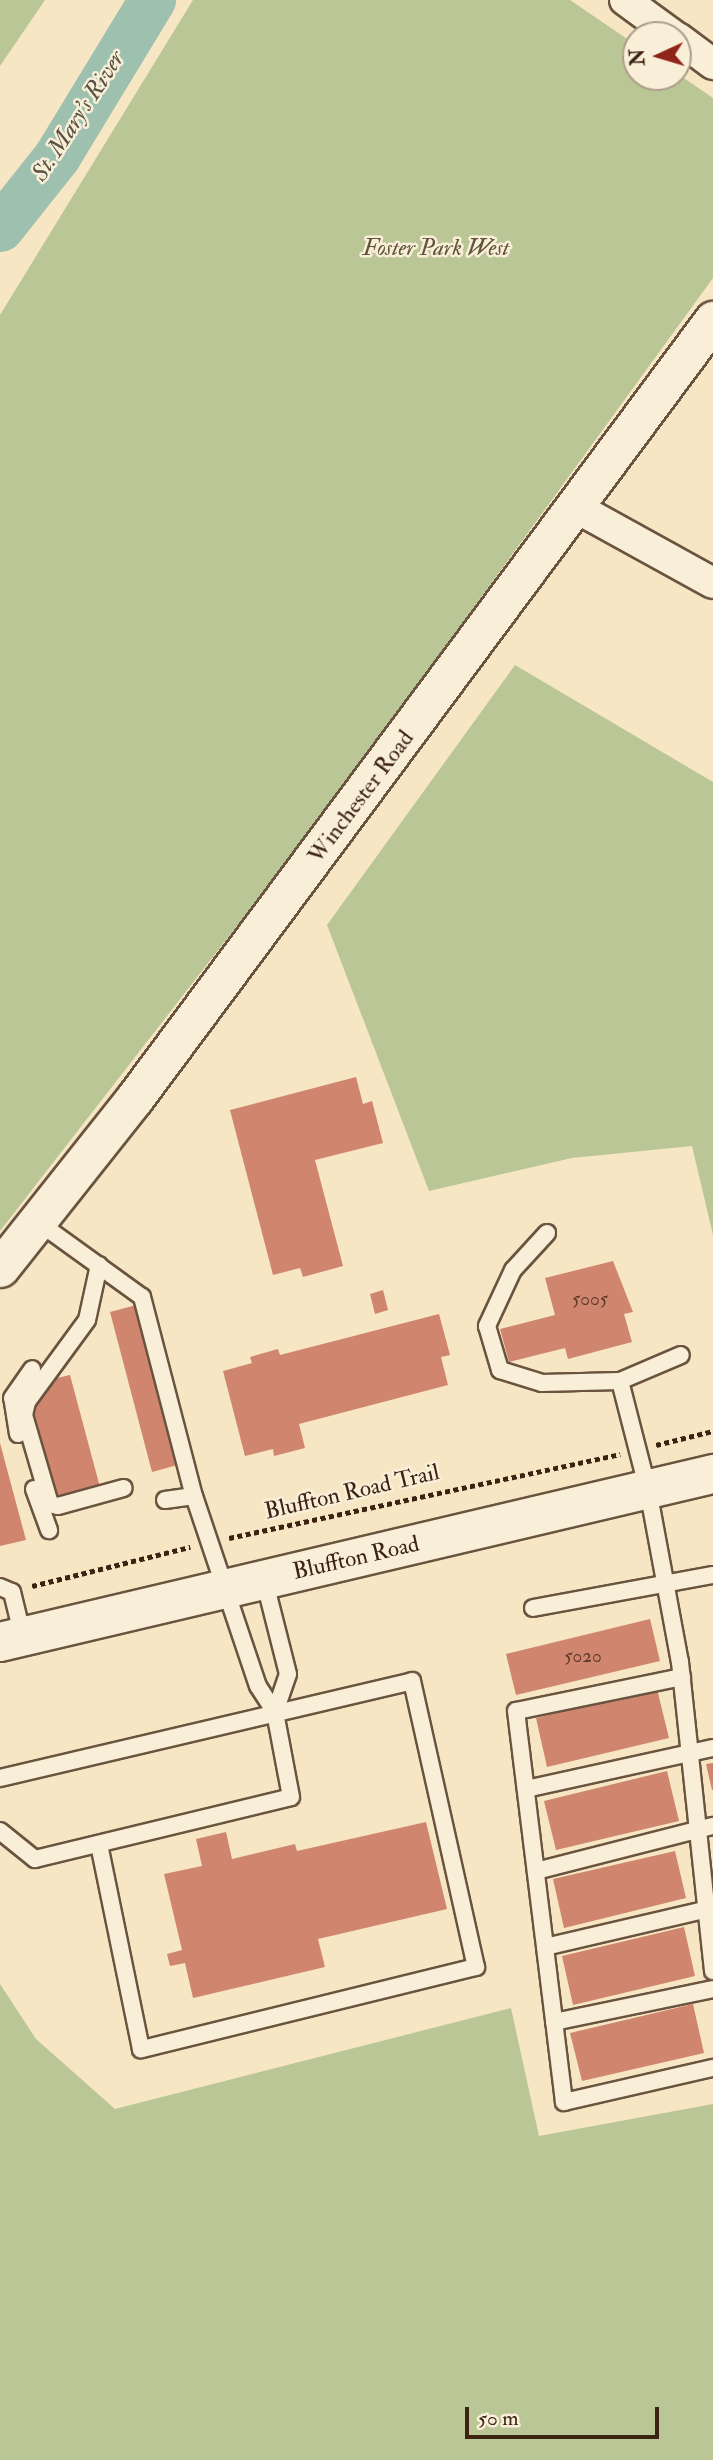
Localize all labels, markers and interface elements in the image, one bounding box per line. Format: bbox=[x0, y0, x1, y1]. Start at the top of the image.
north arrow bbox=[622, 21, 692, 91]
water label: St. Mary's River bbox=[25, 46, 131, 186]
text: N bbox=[625, 48, 651, 67]
park label: Foster Park West bbox=[363, 234, 509, 262]
street label: Winchester Road bbox=[302, 725, 420, 869]
house number: 5005 bbox=[572, 1289, 608, 1311]
street label: Bluffton Road Trail bbox=[262, 1458, 442, 1526]
street label: Bluffton Road bbox=[290, 1530, 422, 1586]
house number: 5020 bbox=[564, 1646, 602, 1668]
scale bar bbox=[468, 2394, 662, 2438]
text: 50 m bbox=[478, 2405, 519, 2432]

